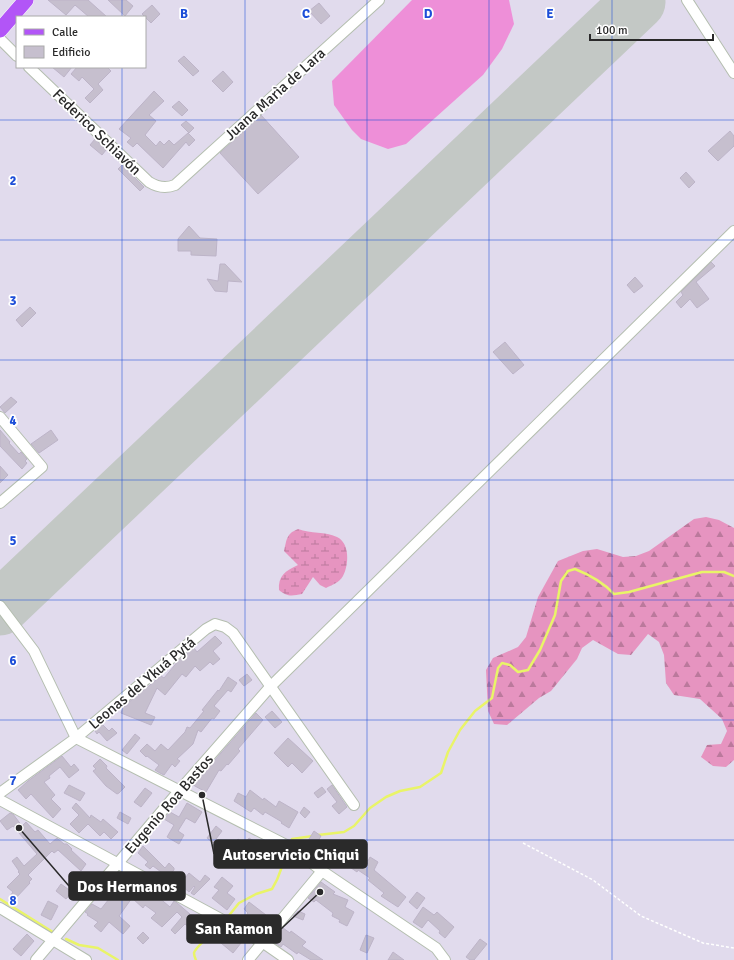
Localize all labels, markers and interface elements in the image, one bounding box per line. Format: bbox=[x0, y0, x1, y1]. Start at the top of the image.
text: B bbox=[180, 6, 188, 22]
text: C bbox=[302, 6, 310, 22]
text: D bbox=[424, 6, 433, 22]
text: E bbox=[546, 6, 554, 22]
legend bbox=[16, 16, 146, 68]
scale bar bbox=[590, 16, 713, 42]
text: 100 m bbox=[596, 23, 628, 38]
text: Calle bbox=[52, 25, 78, 40]
street label: Juana Marìa de Lara bbox=[221, 44, 329, 144]
text: Edificio bbox=[52, 45, 90, 60]
street label: Federico Schiavón bbox=[49, 85, 145, 179]
text: 2 bbox=[9, 173, 17, 189]
text: 3 bbox=[9, 293, 17, 309]
text: 4 bbox=[9, 413, 17, 429]
text: 5 bbox=[9, 533, 17, 549]
street label: Leonas del Ykuá Pytá bbox=[85, 633, 199, 733]
text: 6 bbox=[9, 653, 17, 669]
street label: Eugenio Roa Bastos bbox=[121, 750, 217, 857]
text: 7 bbox=[9, 773, 17, 789]
callout: Autoservicio Chiqui bbox=[214, 840, 367, 868]
text: Autoservicio Chiqui bbox=[223, 845, 359, 865]
callout: Dos Hermanos bbox=[69, 872, 185, 900]
text: Dos Hermanos bbox=[77, 877, 177, 897]
text: 8 bbox=[9, 893, 17, 909]
callout: San Ramon bbox=[187, 915, 281, 943]
text: San Ramon bbox=[195, 919, 273, 939]

